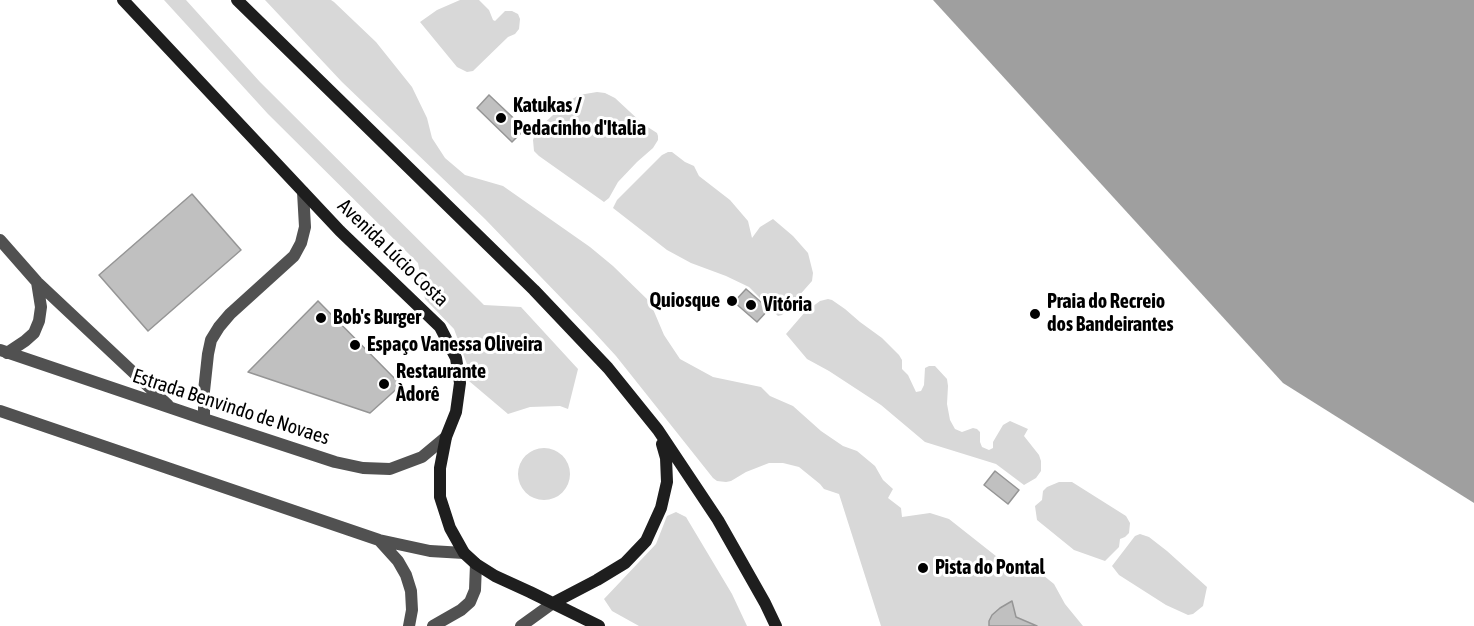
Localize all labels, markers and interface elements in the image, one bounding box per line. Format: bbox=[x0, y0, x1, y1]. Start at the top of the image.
place label: Katukas / Pedacinho d'Italia bbox=[513, 94, 646, 141]
marker: Katukas / Pedacinho d'Italia bbox=[494, 111, 508, 125]
street label: Avenida Lúcio Costa bbox=[333, 194, 453, 312]
place label: Quiosque bbox=[649, 289, 720, 313]
place label: Praia do Recreio dos Bandeirantes bbox=[1047, 290, 1174, 337]
place label: Vitória bbox=[763, 293, 812, 317]
marker: Quiosque bbox=[725, 294, 739, 308]
marker: Vitória bbox=[744, 298, 758, 312]
place label: Bob's Burger bbox=[333, 306, 421, 330]
marker: Praia do Recreio dos Bandeirantes bbox=[1028, 307, 1042, 321]
marker: Bob's Burger bbox=[314, 311, 328, 325]
place label: Espaço Vanessa Oliveira bbox=[367, 333, 542, 357]
marker: Espaço Vanessa Oliveira bbox=[348, 338, 362, 352]
place label: Restaurante Àdorê bbox=[396, 360, 486, 407]
street label: Estrada Benvindo de Novaes bbox=[129, 364, 333, 450]
marker: Restaurante Àdorê bbox=[377, 377, 391, 391]
place label: Pista do Pontal bbox=[935, 556, 1045, 580]
marker: Pista do Pontal bbox=[916, 561, 930, 575]

